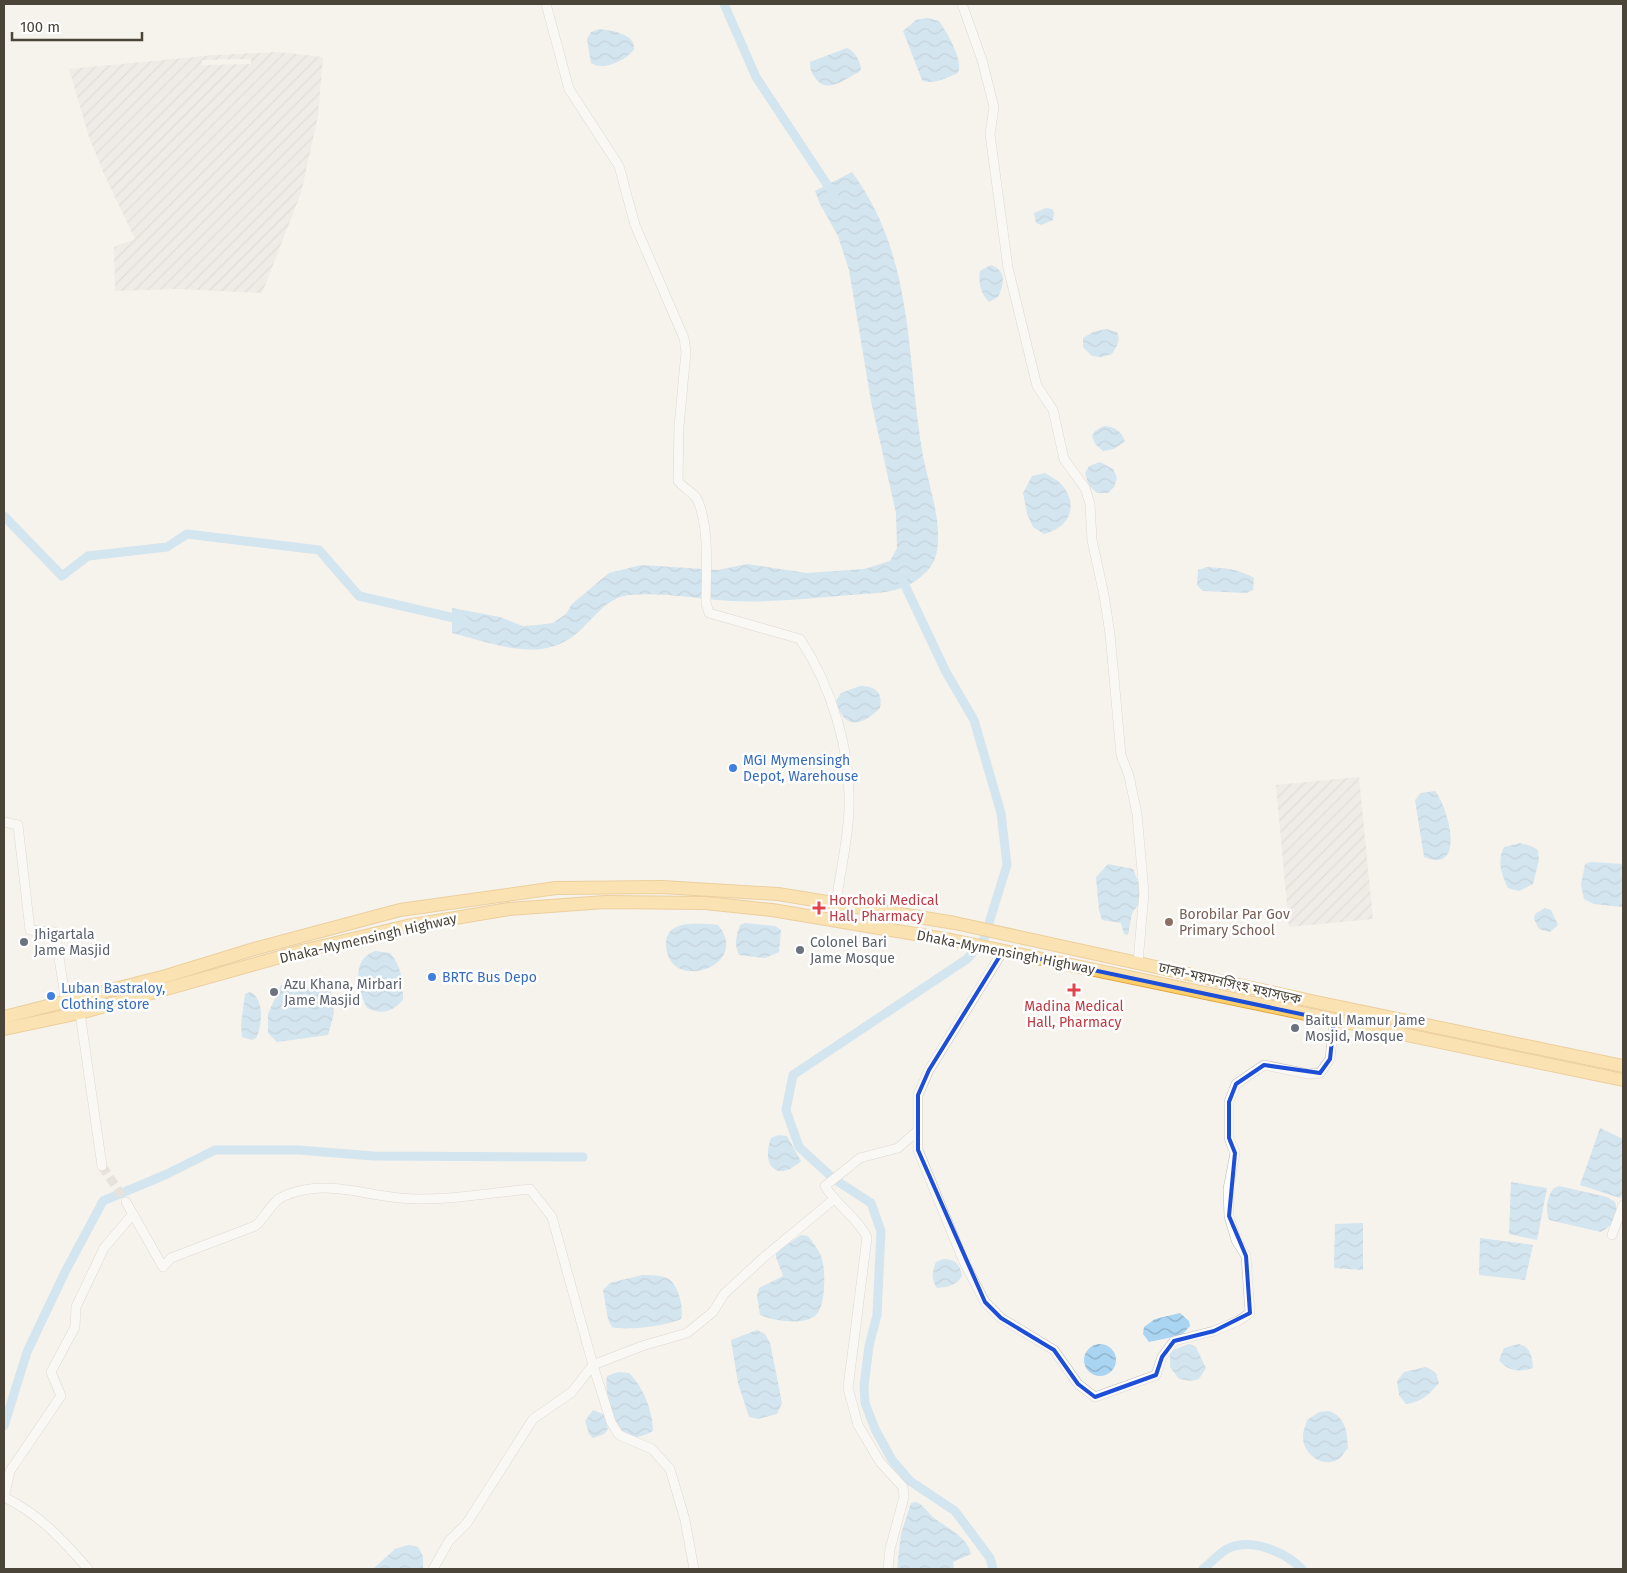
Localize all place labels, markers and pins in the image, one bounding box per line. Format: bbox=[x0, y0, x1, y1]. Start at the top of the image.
place label: MGI Mymensingh Depot, Warehouse bbox=[743, 752, 858, 785]
marker: MGI Mymensingh Depot, Warehouse bbox=[727, 762, 739, 774]
place label: Horchoki Medical Hall, Pharmacy bbox=[829, 892, 939, 925]
marker: Horchoki Medical Hall, Pharmacy bbox=[813, 902, 825, 914]
place label: Borobilar Par Gov Primary School bbox=[1179, 906, 1290, 939]
marker: Borobilar Par Gov Primary School bbox=[1163, 916, 1175, 928]
place label: Jhigartala Jame Masjid bbox=[34, 926, 110, 959]
place label: Colonel Bari Jame Mosque bbox=[810, 934, 895, 967]
marker: Jhigartala Jame Masjid bbox=[18, 936, 30, 948]
marker: Colonel Bari Jame Mosque bbox=[794, 944, 806, 956]
place label: BRTC Bus Depo bbox=[442, 969, 537, 986]
marker: BRTC Bus Depo bbox=[426, 971, 438, 983]
place label: Azu Khana, Mirbari Jame Masjid bbox=[284, 976, 402, 1009]
place label: Luban Bastraloy, Clothing store bbox=[61, 980, 165, 1013]
marker: Madina Medical Hall, Pharmacy bbox=[1068, 984, 1080, 996]
marker: Azu Khana, Mirbari Jame Masjid bbox=[268, 986, 280, 998]
marker: Luban Bastraloy, Clothing store bbox=[45, 990, 57, 1002]
place label: Madina Medical Hall, Pharmacy bbox=[1024, 998, 1124, 1031]
place label: Baitul Mamur Jame Mosjid, Mosque bbox=[1305, 1012, 1425, 1045]
marker: Baitul Mamur Jame Mosjid, Mosque bbox=[1289, 1022, 1301, 1034]

